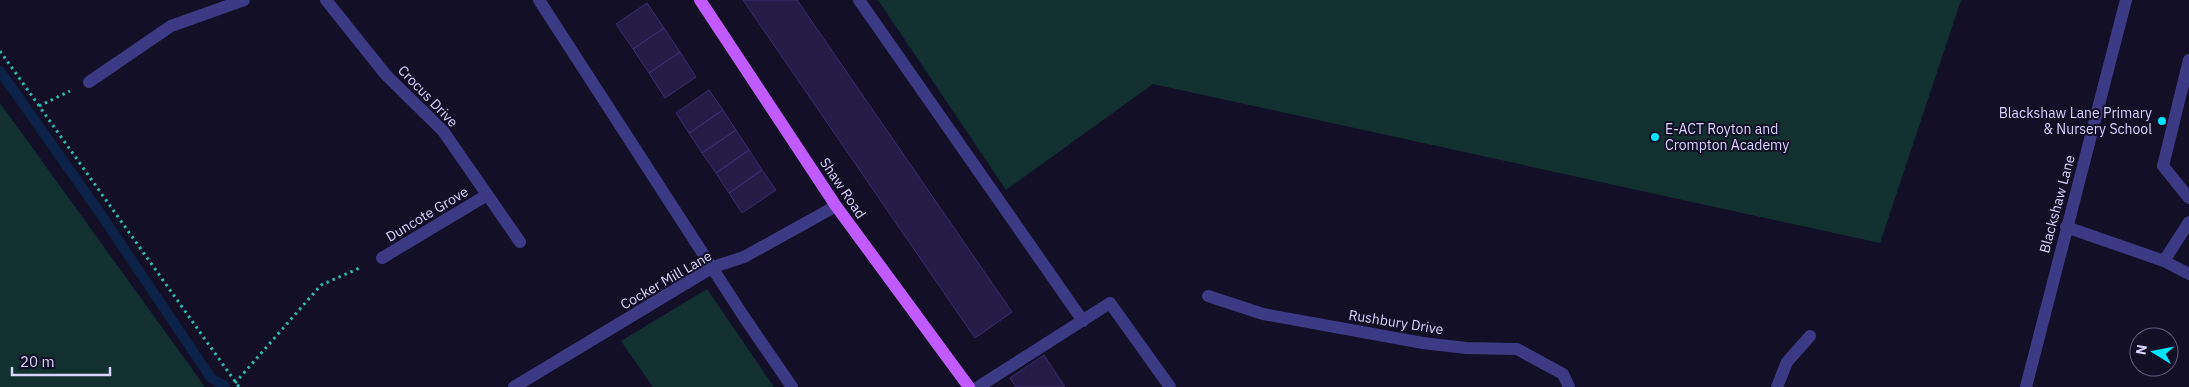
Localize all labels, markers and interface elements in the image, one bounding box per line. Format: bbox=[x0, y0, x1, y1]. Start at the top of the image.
street label: Crocus Drive bbox=[394, 61, 462, 131]
place label: Blackshaw Lane Primary & Nursery School bbox=[1999, 104, 2152, 138]
marker: Blackshaw Lane Primary & Nursery School bbox=[2156, 115, 2168, 127]
place label: E-ACT Royton and Crompton Academy bbox=[1665, 120, 1789, 154]
marker: E-ACT Royton and Crompton Academy bbox=[1649, 131, 1661, 143]
street label: Blackshaw Lane bbox=[2035, 153, 2079, 255]
street label: Shaw Road bbox=[816, 154, 870, 222]
street label: Duncote Grove bbox=[383, 182, 472, 246]
street label: Cocker Mill Lane bbox=[617, 246, 715, 313]
street label: Rushbury Drive bbox=[1347, 306, 1445, 338]
north arrow bbox=[2129, 327, 2179, 377]
text: N bbox=[2131, 343, 2151, 356]
scale bar bbox=[12, 344, 110, 376]
text: 20 m bbox=[20, 352, 55, 371]

